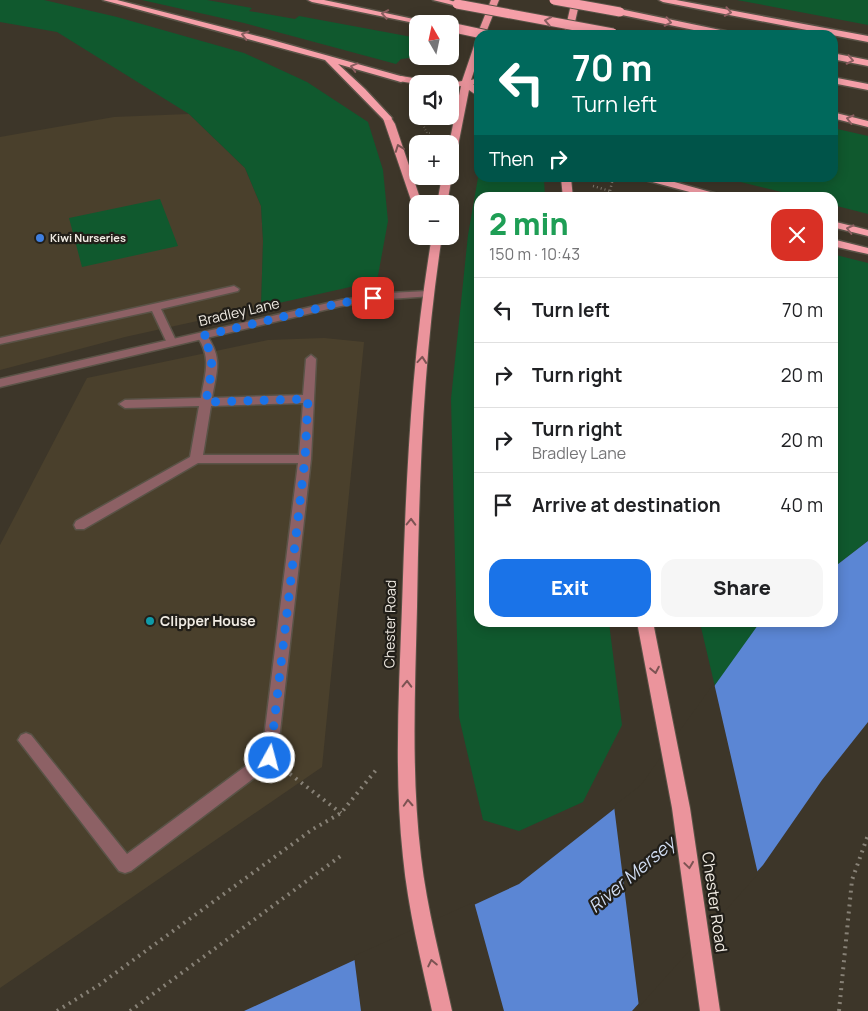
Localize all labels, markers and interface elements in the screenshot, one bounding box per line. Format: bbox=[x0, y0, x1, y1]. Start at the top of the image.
one-way arrow bbox=[724, 7, 733, 17]
one-way arrow bbox=[380, 10, 389, 20]
north arrow bbox=[409, 15, 459, 65]
map controls bbox=[409, 15, 459, 245]
one-way arrow bbox=[543, 16, 552, 27]
one-way arrow bbox=[663, 16, 672, 27]
one-way arrow bbox=[241, 30, 250, 41]
text: 70 m bbox=[572, 44, 652, 92]
icon: left bbox=[489, 50, 554, 115]
one-way arrow bbox=[846, 54, 855, 64]
one-way arrow bbox=[351, 62, 359, 72]
button: sound bbox=[409, 75, 459, 125]
text: Turn left bbox=[572, 89, 657, 119]
one-way arrow bbox=[846, 114, 855, 125]
button: + bbox=[409, 135, 459, 185]
one-way arrow bbox=[395, 144, 405, 153]
icon: right bbox=[544, 145, 572, 173]
text: Then bbox=[489, 146, 534, 172]
button: − bbox=[409, 195, 459, 245]
text: 2 min bbox=[489, 203, 569, 244]
button: close bbox=[771, 209, 823, 261]
one-way arrow bbox=[846, 224, 855, 235]
place label: Kiwi Nurseries bbox=[50, 230, 126, 245]
marker: Kiwi Nurseries bbox=[34, 232, 46, 244]
text: 150 m · 10:43 bbox=[489, 243, 580, 265]
pin bbox=[352, 277, 394, 319]
icon: arrive bbox=[359, 284, 387, 312]
street label: Bradley Lane bbox=[197, 293, 281, 330]
icon: left bbox=[489, 296, 517, 324]
text: Turn left bbox=[532, 297, 610, 323]
text: 70 m bbox=[782, 297, 823, 323]
one-way arrow bbox=[416, 355, 427, 363]
icon: right bbox=[489, 361, 517, 389]
text: Turn right bbox=[532, 362, 622, 388]
text: 20 m bbox=[781, 362, 823, 388]
text: Turn right bbox=[532, 416, 622, 442]
icon: right bbox=[489, 426, 517, 454]
text: 20 m bbox=[781, 427, 823, 453]
text: Bradley Lane bbox=[532, 442, 626, 464]
icon: arrive bbox=[489, 491, 517, 519]
text: Arrive at destination bbox=[532, 492, 721, 518]
text: 40 m bbox=[780, 492, 823, 518]
one-way arrow bbox=[406, 517, 416, 525]
button: Exit bbox=[489, 559, 651, 617]
button: Share bbox=[661, 559, 823, 617]
street label: Chester Road bbox=[379, 580, 400, 668]
place label: Clipper House bbox=[160, 611, 256, 630]
marker: Clipper House bbox=[144, 615, 156, 627]
one-way arrow bbox=[649, 666, 659, 675]
one-way arrow bbox=[402, 680, 413, 688]
position arrow bbox=[243, 731, 295, 783]
one-way arrow bbox=[403, 799, 414, 807]
water label: River Mersey bbox=[583, 829, 682, 917]
street label: Chester Road bbox=[697, 850, 733, 954]
one-way arrow bbox=[683, 861, 694, 869]
one-way arrow bbox=[427, 959, 438, 968]

